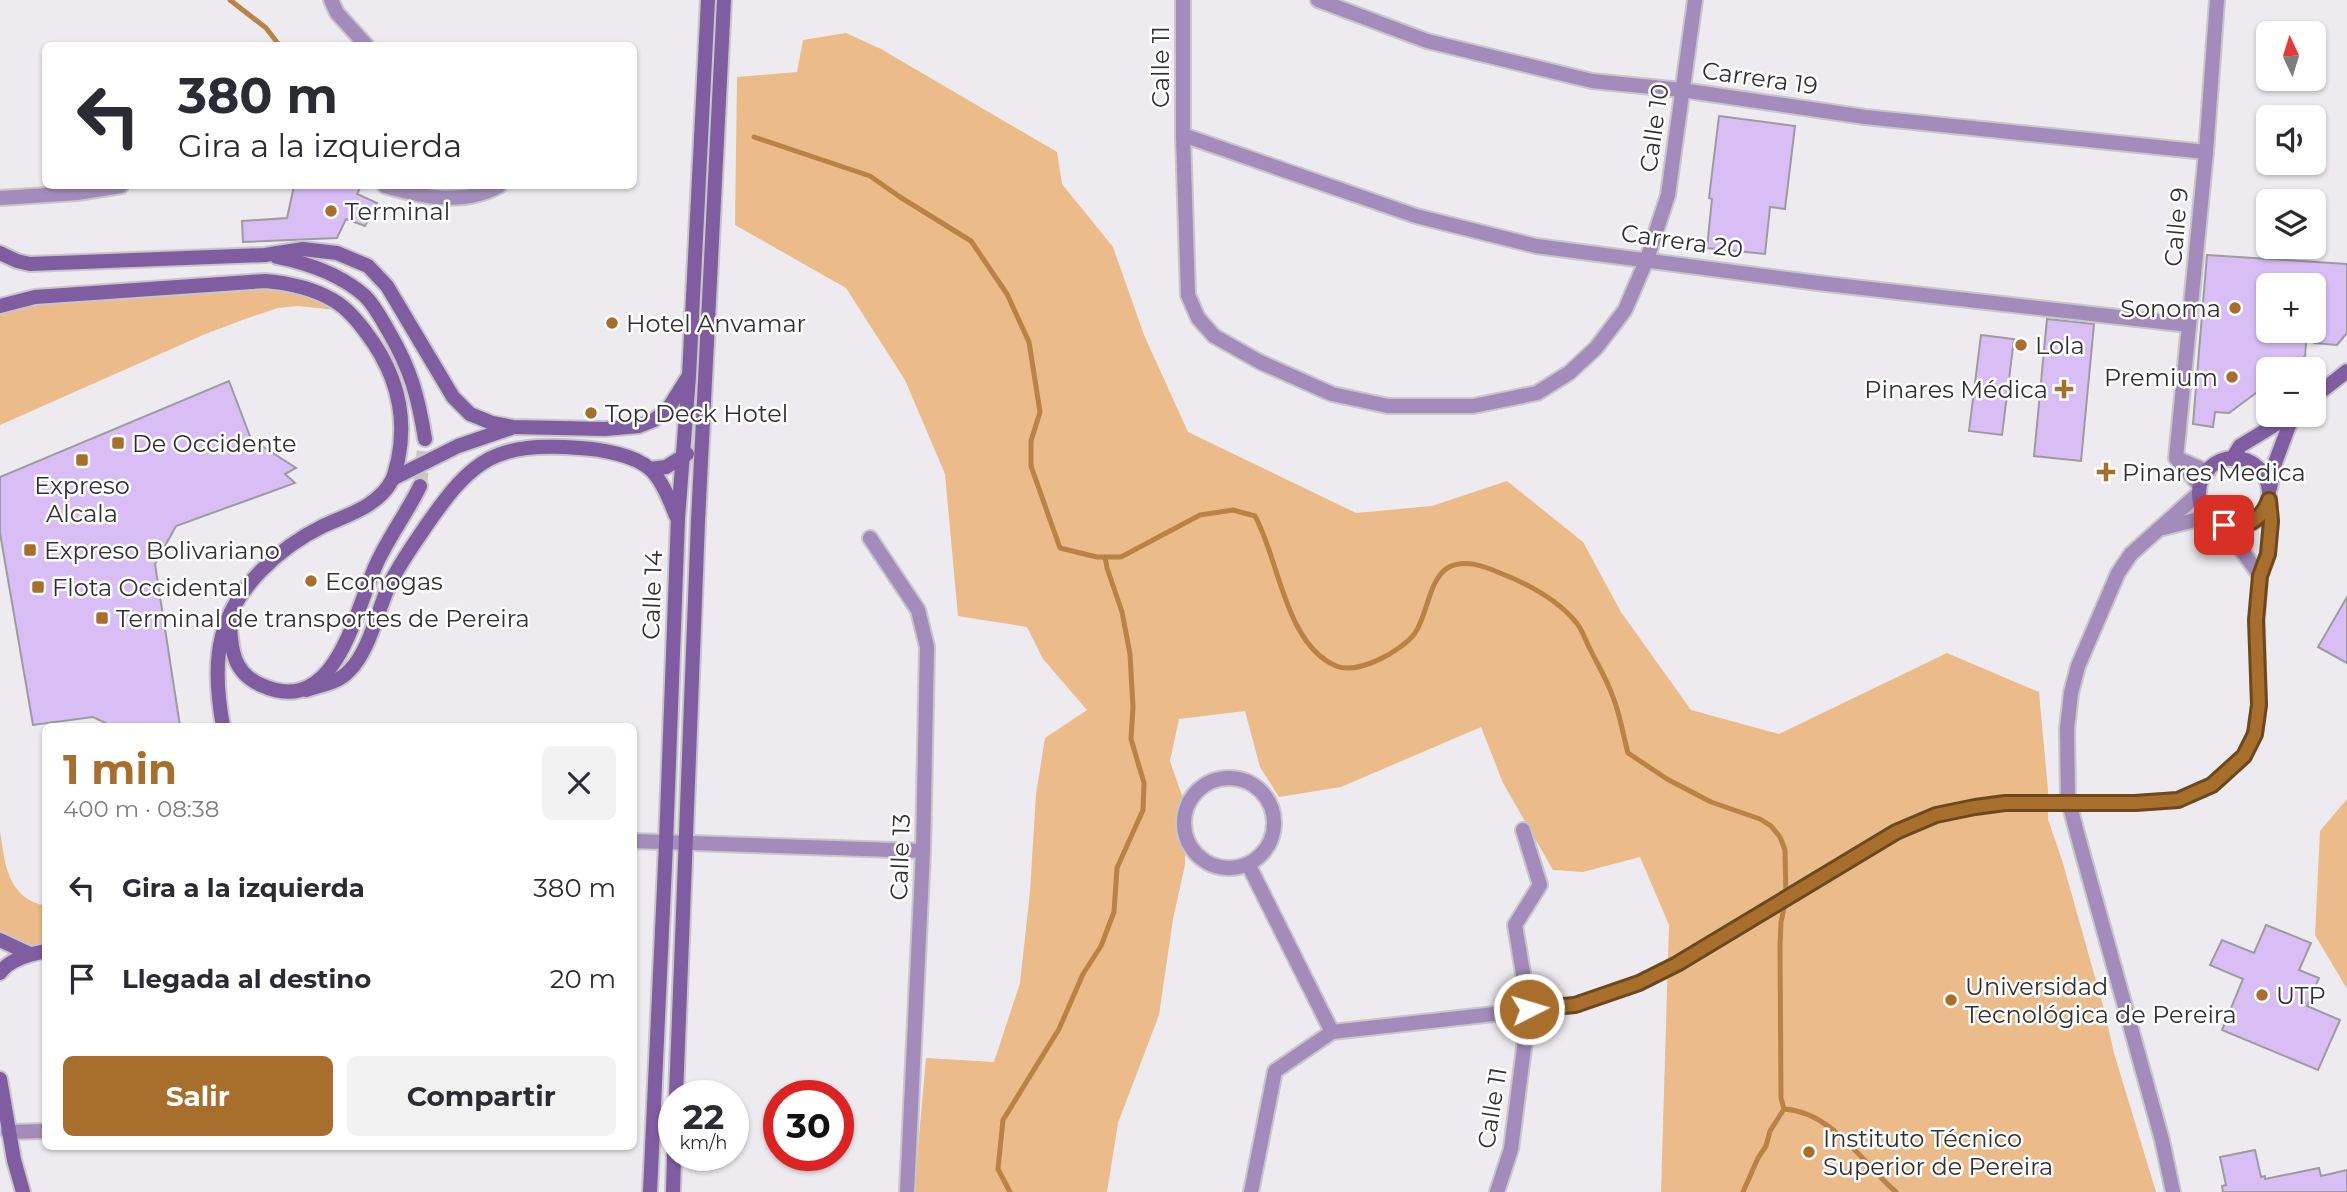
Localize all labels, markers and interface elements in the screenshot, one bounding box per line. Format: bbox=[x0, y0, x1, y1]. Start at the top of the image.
north arrow bbox=[2256, 21, 2326, 91]
map controls bbox=[2256, 21, 2326, 427]
street label: Calle 11 bbox=[1146, 26, 1175, 108]
street label: Carrera 19 bbox=[1700, 56, 1820, 100]
text: 380 m bbox=[178, 66, 338, 125]
icon: left bbox=[63, 70, 154, 161]
street label: Calle 10 bbox=[1633, 82, 1675, 174]
button: sound bbox=[2256, 105, 2326, 175]
text: Gira a la izquierda bbox=[178, 126, 462, 165]
street label: Calle 9 bbox=[2158, 186, 2194, 268]
button: layers bbox=[2256, 189, 2326, 259]
place label: Terminal bbox=[345, 197, 450, 226]
marker: Terminal bbox=[323, 203, 339, 219]
street label: Carrera 20 bbox=[1619, 218, 1745, 264]
button: + bbox=[2256, 273, 2326, 343]
place label: Sonoma bbox=[2120, 294, 2221, 323]
marker: Sonoma bbox=[2227, 300, 2243, 316]
place label: Hotel Anvamar bbox=[626, 309, 806, 338]
marker: Hotel Anvamar bbox=[604, 315, 620, 331]
place label: Lola bbox=[2035, 331, 2085, 360]
marker: Lola bbox=[2013, 337, 2029, 353]
button: − bbox=[2256, 357, 2326, 427]
place label: Premium bbox=[2104, 363, 2218, 392]
marker: Premium bbox=[2224, 369, 2240, 385]
place label: Pinares Médica bbox=[1864, 375, 2048, 404]
marker: Pinares Médica bbox=[2054, 379, 2074, 399]
place label: Top Deck Hotel bbox=[605, 399, 788, 428]
marker: Top Deck Hotel bbox=[583, 405, 599, 421]
place label: De Occidente bbox=[132, 429, 297, 458]
marker: De Occidente bbox=[110, 435, 126, 451]
marker: Expreso Alcala bbox=[74, 452, 90, 468]
place label: Pinares Medica bbox=[2122, 458, 2306, 487]
marker: Pinares Medica bbox=[2096, 462, 2116, 482]
place label: Expreso Alcala bbox=[34, 471, 130, 528]
pin bbox=[2194, 495, 2254, 555]
icon: arrive bbox=[2205, 506, 2243, 544]
place label: Expreso Bolivariano bbox=[44, 536, 280, 565]
marker: Expreso Bolivariano bbox=[22, 542, 38, 558]
street label: Calle 14 bbox=[636, 550, 668, 640]
place label: Econogas bbox=[325, 567, 443, 596]
place label: Flota Occidental bbox=[52, 573, 249, 602]
marker: Econogas bbox=[303, 573, 319, 589]
marker: Flota Occidental bbox=[30, 579, 46, 595]
place label: Terminal de transportes de Pereira bbox=[116, 604, 530, 633]
marker: Terminal de transportes de Pereira bbox=[94, 610, 110, 626]
text: 1 min bbox=[63, 743, 177, 795]
button: close bbox=[542, 746, 616, 820]
text: 400 m · 08:38 bbox=[63, 795, 219, 823]
street label: Calle 13 bbox=[884, 813, 916, 901]
icon: left bbox=[63, 869, 101, 907]
text: Gira a la izquierda bbox=[122, 872, 365, 904]
text: 380 m bbox=[533, 872, 616, 904]
icon: arrive bbox=[63, 960, 101, 998]
text: Llegada al destino bbox=[122, 963, 371, 995]
text: 20 m bbox=[550, 963, 616, 995]
position arrow bbox=[1492, 972, 1566, 1046]
place label: Universidad Tecnológica de Pereira bbox=[1965, 972, 2237, 1029]
place label: UTP bbox=[2276, 981, 2326, 1010]
marker: UTP bbox=[2254, 987, 2270, 1003]
marker: Universidad Tecnológica de Pereira bbox=[1943, 992, 1959, 1008]
button: Salir bbox=[63, 1056, 333, 1136]
button: Compartir bbox=[347, 1056, 616, 1136]
street label: Calle 11 bbox=[1471, 1065, 1513, 1151]
speed limit sign: 30 bbox=[763, 1080, 854, 1171]
text: 22 bbox=[683, 1095, 724, 1138]
place label: Instituto Técnico Superior de Pereira bbox=[1823, 1124, 2053, 1181]
text: km/h bbox=[679, 1132, 728, 1154]
marker: Instituto Técnico Superior de Pereira bbox=[1801, 1144, 1817, 1160]

